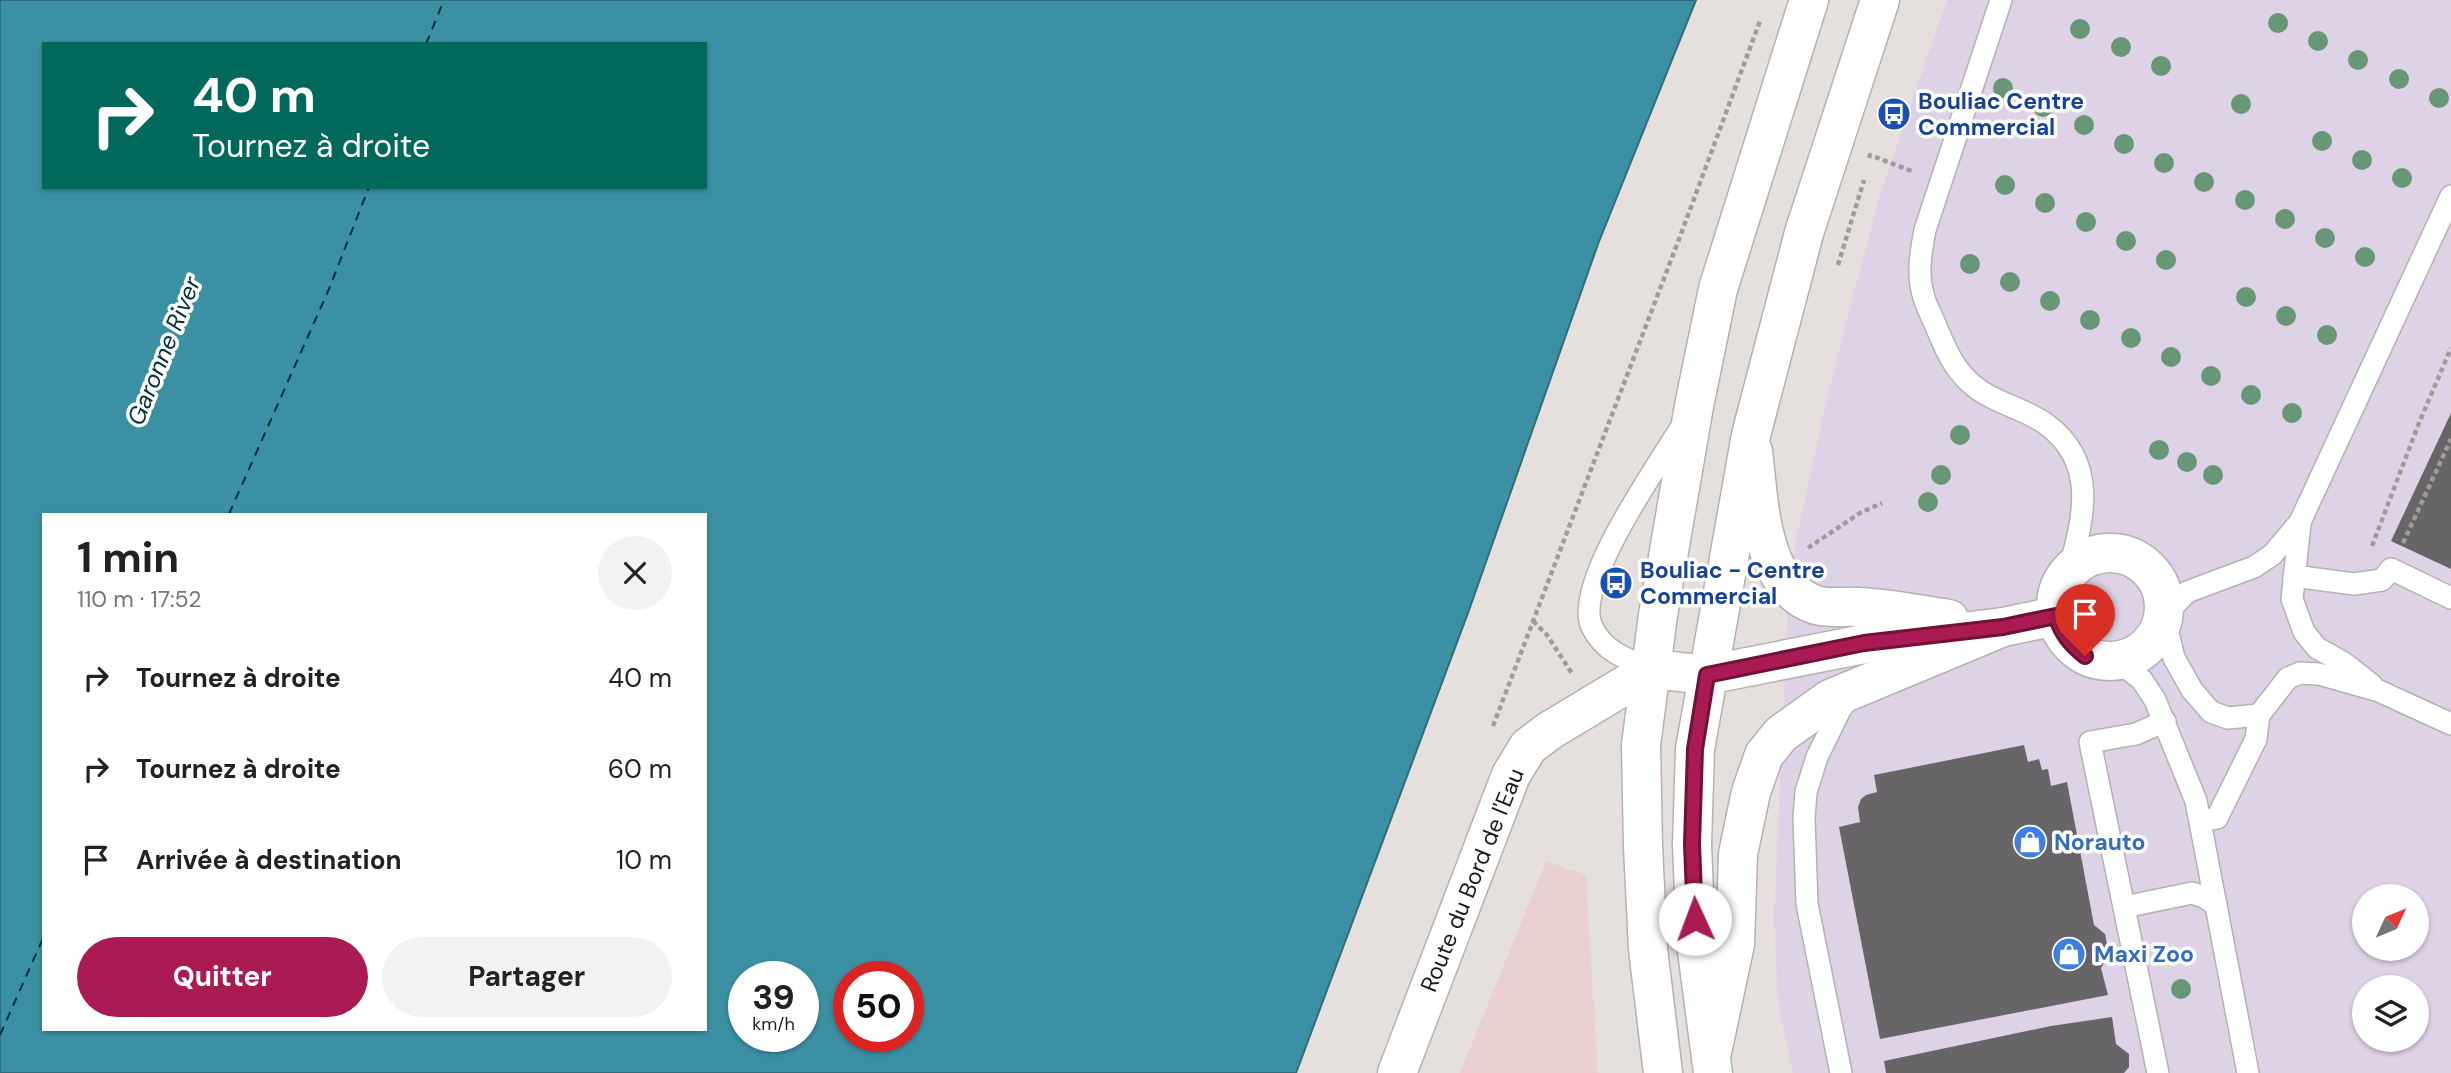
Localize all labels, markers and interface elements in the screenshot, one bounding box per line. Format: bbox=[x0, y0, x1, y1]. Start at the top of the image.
text: 40 m bbox=[192, 63, 316, 127]
icon: right bbox=[77, 70, 168, 161]
place label: Bouliac Centre Commercial bbox=[1918, 86, 2084, 142]
bus stop icon: Bouliac Centre Commercial bbox=[1875, 95, 1913, 133]
text: Tournez à droite bbox=[192, 125, 430, 167]
water label: Garonne River bbox=[120, 271, 208, 430]
text: 1 min bbox=[77, 530, 179, 585]
button: close bbox=[598, 536, 672, 610]
place label: Bouliac - Centre Commercial bbox=[1640, 555, 1825, 611]
bus stop icon: Bouliac - Centre Commercial bbox=[1597, 564, 1635, 602]
text: 110 m · 17:52 bbox=[77, 584, 201, 614]
pin bbox=[2055, 584, 2115, 656]
icon: arrive bbox=[2066, 595, 2104, 633]
icon: right bbox=[77, 659, 115, 697]
text: Tournez à droite bbox=[136, 661, 341, 695]
text: 40 m bbox=[608, 661, 672, 695]
icon: right bbox=[77, 750, 115, 788]
text: Tournez à droite bbox=[136, 752, 341, 786]
text: 60 m bbox=[608, 752, 672, 786]
street label: Route du Bord de l'Eau bbox=[1413, 764, 1531, 996]
shop icon: Norauto bbox=[2011, 823, 2049, 861]
place label: Norauto bbox=[2054, 827, 2146, 857]
icon: arrive bbox=[77, 841, 115, 879]
text: Arrivée à destination bbox=[136, 843, 402, 877]
text: 10 m bbox=[616, 843, 672, 877]
position arrow bbox=[1658, 882, 1732, 956]
north arrow bbox=[2352, 884, 2429, 961]
map controls bbox=[2352, 884, 2429, 1052]
shop icon: Maxi Zoo bbox=[2050, 935, 2088, 973]
button: Quitter bbox=[77, 937, 368, 1017]
button: Partager bbox=[382, 937, 672, 1017]
place label: Maxi Zoo bbox=[2094, 939, 2194, 969]
speed limit sign: 50 bbox=[833, 961, 924, 1052]
text: 39 bbox=[752, 974, 795, 1020]
button: layers bbox=[2352, 975, 2429, 1052]
text: km/h bbox=[752, 1012, 795, 1036]

